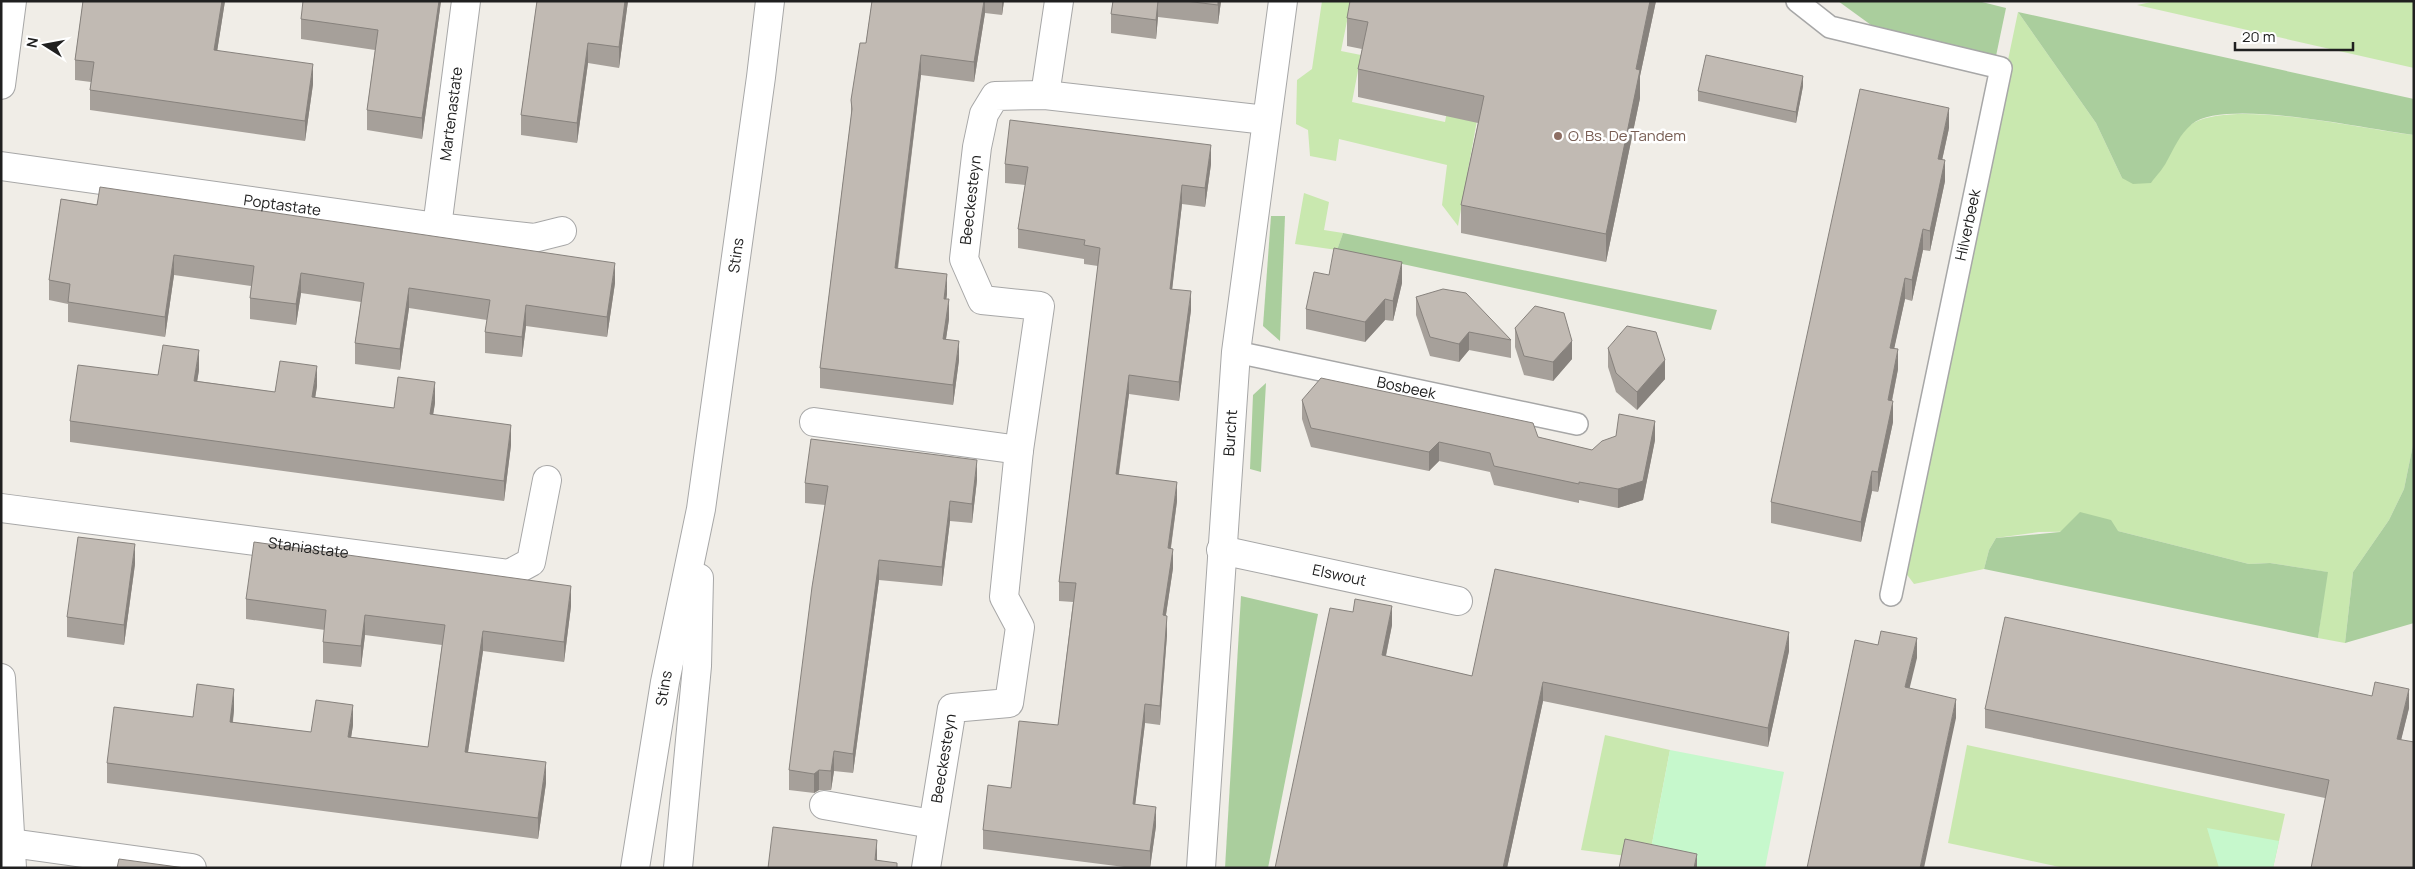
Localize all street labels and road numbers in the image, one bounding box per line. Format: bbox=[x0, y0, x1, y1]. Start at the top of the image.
street label: Martenastate bbox=[435, 65, 467, 162]
street label: Beeckesteyn bbox=[955, 154, 986, 246]
street label: Hilverbeek bbox=[1950, 187, 1985, 263]
street label: Poptastate bbox=[242, 189, 323, 221]
street label: Stins bbox=[723, 236, 749, 275]
street label: Bosbeek bbox=[1375, 371, 1438, 404]
street label: Burcht bbox=[1218, 409, 1242, 457]
street label: Staniastate bbox=[267, 532, 350, 563]
street label: Elswout bbox=[1310, 559, 1368, 591]
street label: Stins bbox=[650, 668, 677, 707]
street label: Beeckesteyn bbox=[926, 712, 961, 805]

